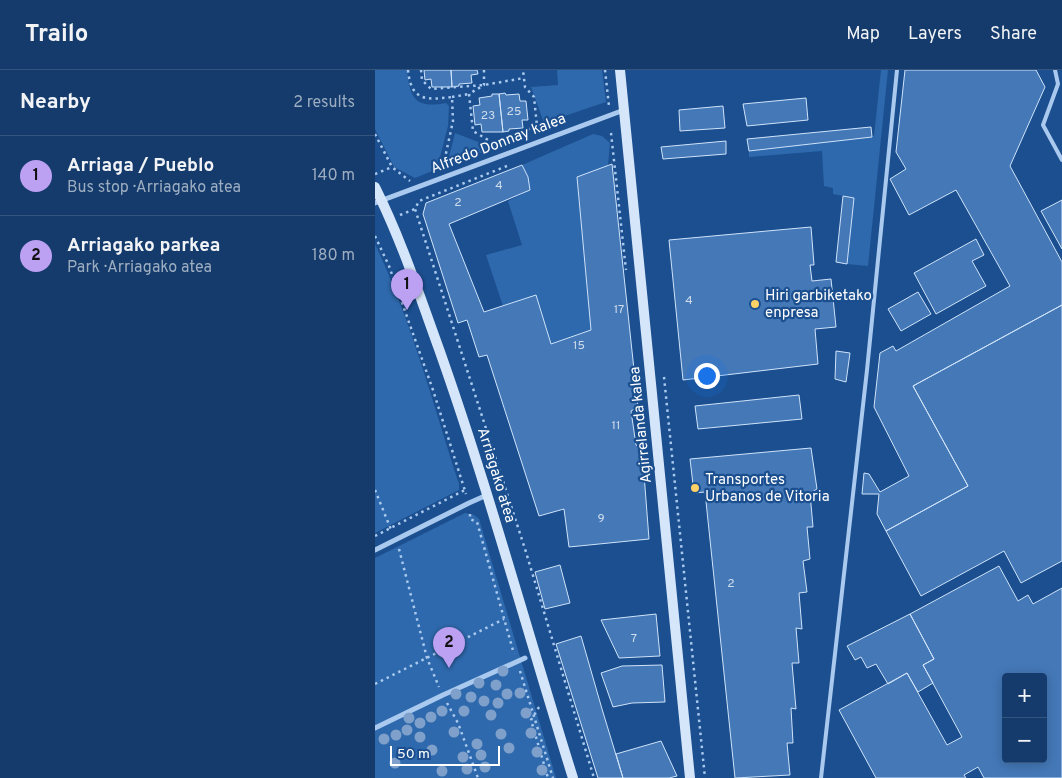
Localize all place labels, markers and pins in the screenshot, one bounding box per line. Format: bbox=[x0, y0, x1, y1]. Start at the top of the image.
pin: 1 bbox=[391, 269, 423, 310]
place label: Hiri garbiketako enpresa bbox=[765, 287, 872, 323]
marker: Hiri garbiketako enpresa bbox=[749, 298, 761, 310]
place label: Transportes Urbanos de Vitoria bbox=[705, 471, 830, 507]
marker: Transportes Urbanos de Vitoria bbox=[689, 482, 701, 494]
pin: 2 bbox=[433, 627, 465, 668]

